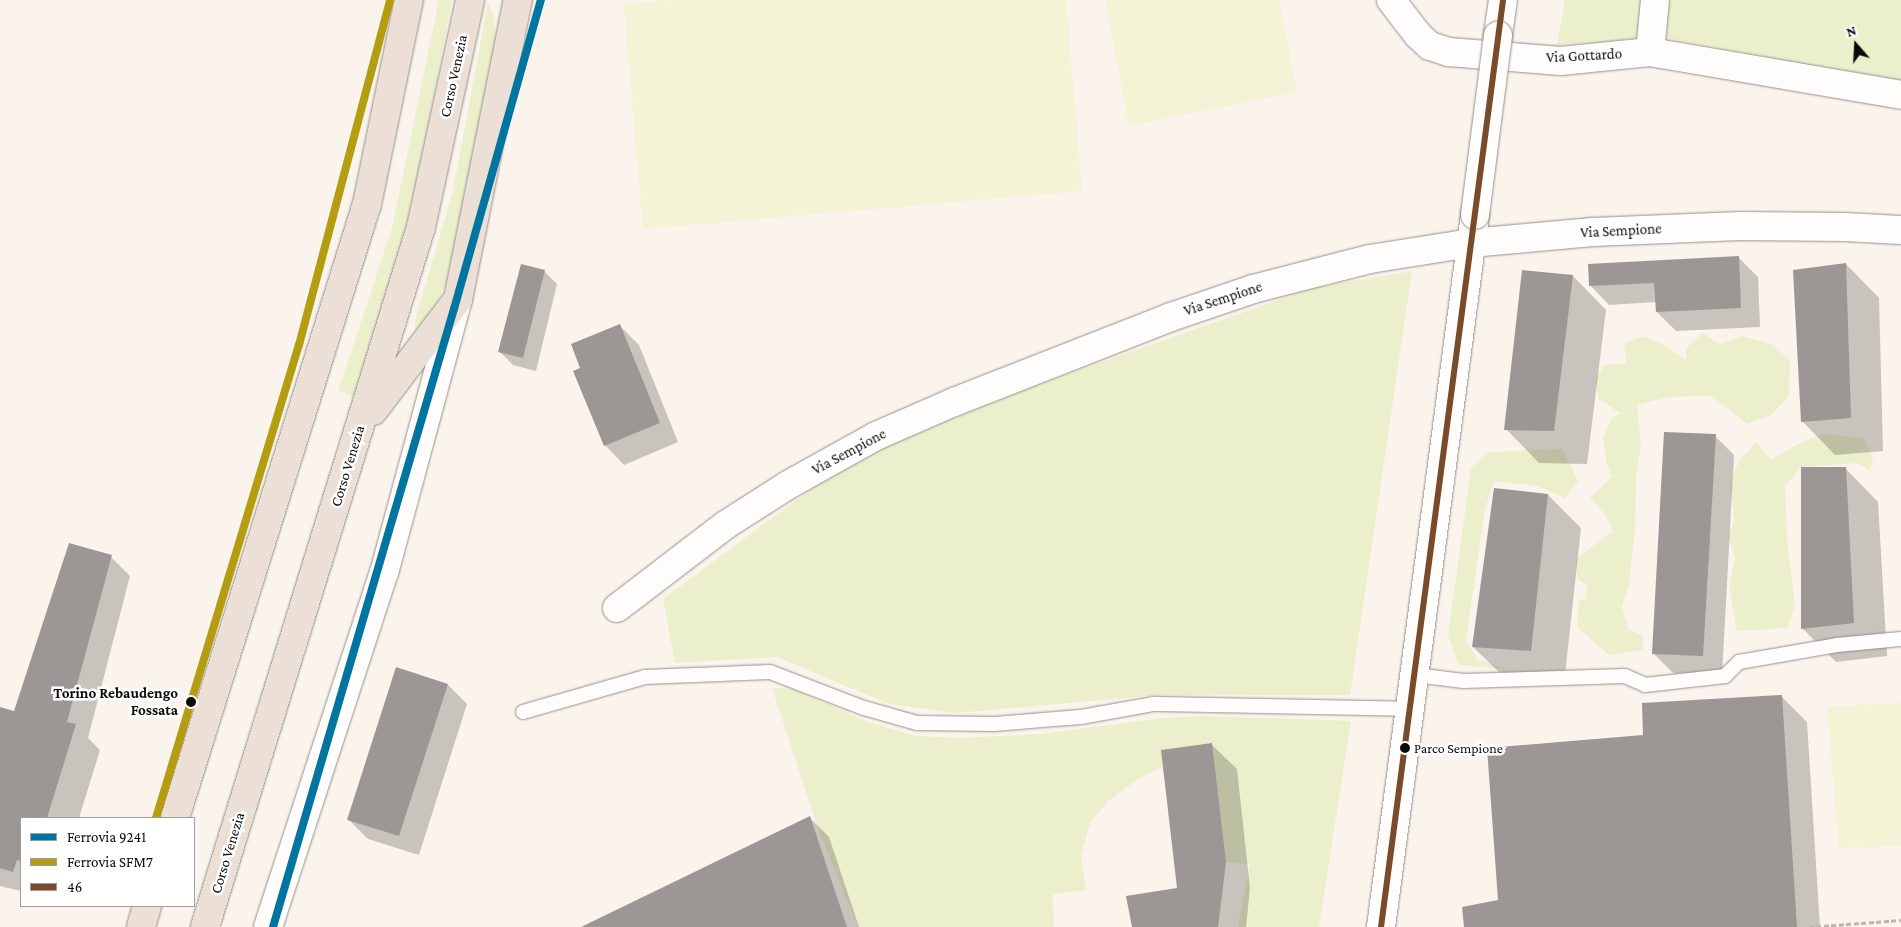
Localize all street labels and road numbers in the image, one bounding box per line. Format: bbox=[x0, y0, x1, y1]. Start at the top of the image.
street label: Corso Venezia bbox=[436, 33, 472, 119]
street label: Via Gottardo bbox=[1546, 45, 1622, 67]
street label: Via Sempione bbox=[1580, 220, 1662, 242]
street label: Via Sempione bbox=[1181, 278, 1265, 320]
street label: Corso Venezia bbox=[327, 423, 369, 509]
street label: Via Sempione bbox=[809, 425, 889, 479]
street label: Corso Venezia bbox=[207, 810, 249, 896]

